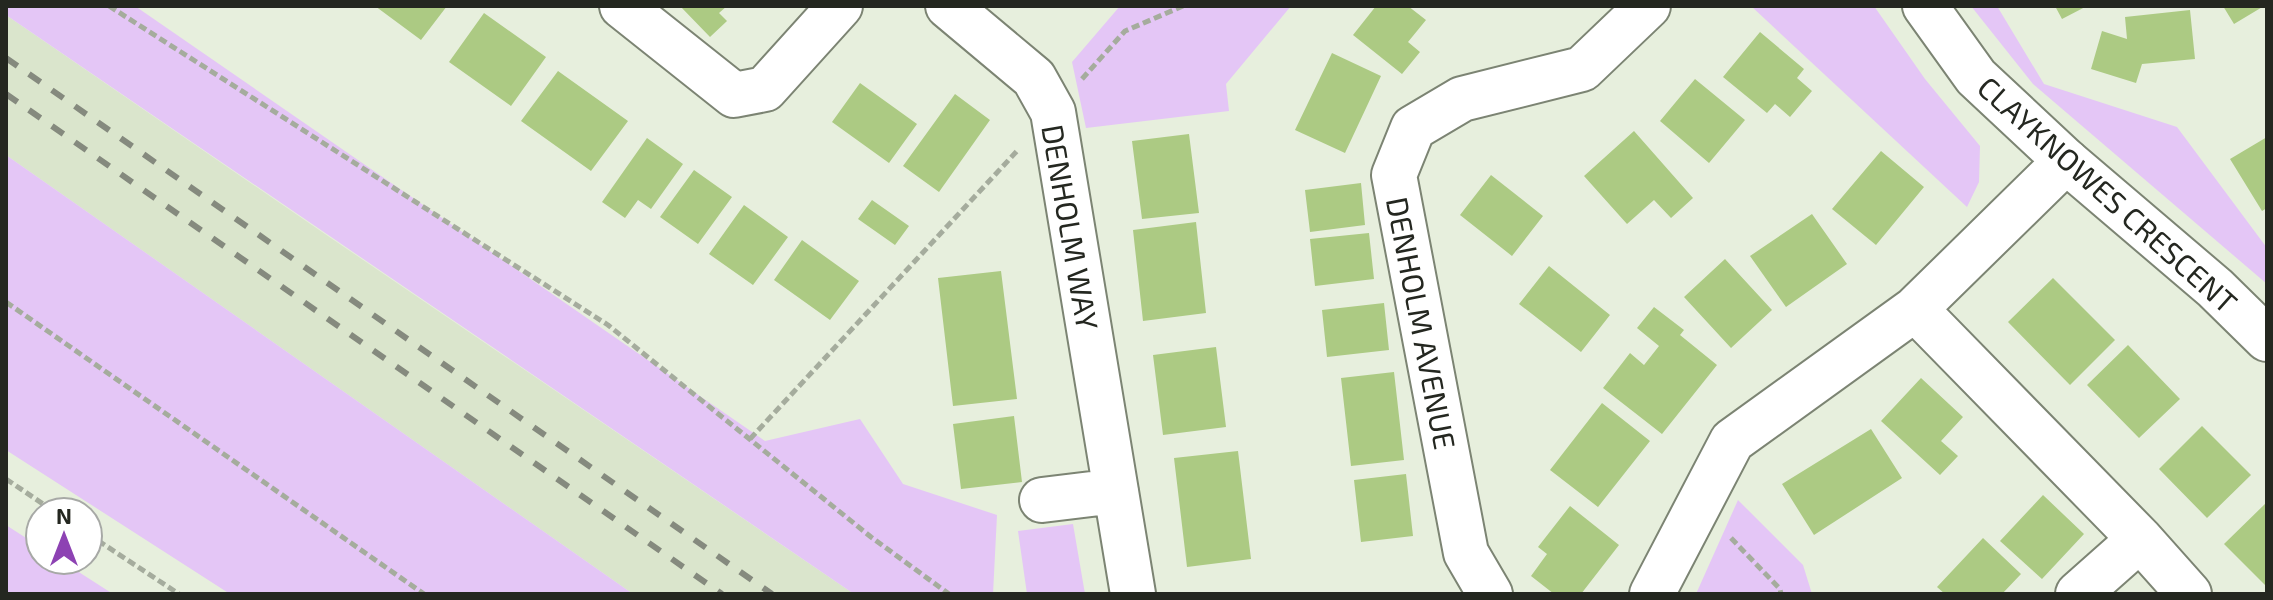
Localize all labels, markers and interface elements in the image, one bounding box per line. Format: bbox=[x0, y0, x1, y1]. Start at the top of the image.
street label: CLAYKNOWES CRESCENT bbox=[1971, 68, 2245, 320]
street label: DENHOLM WAY bbox=[1035, 122, 1107, 332]
street label: DENHOLM AVENUE bbox=[1380, 194, 1464, 452]
north arrow bbox=[24, 496, 104, 576]
text: N bbox=[56, 502, 72, 528]

